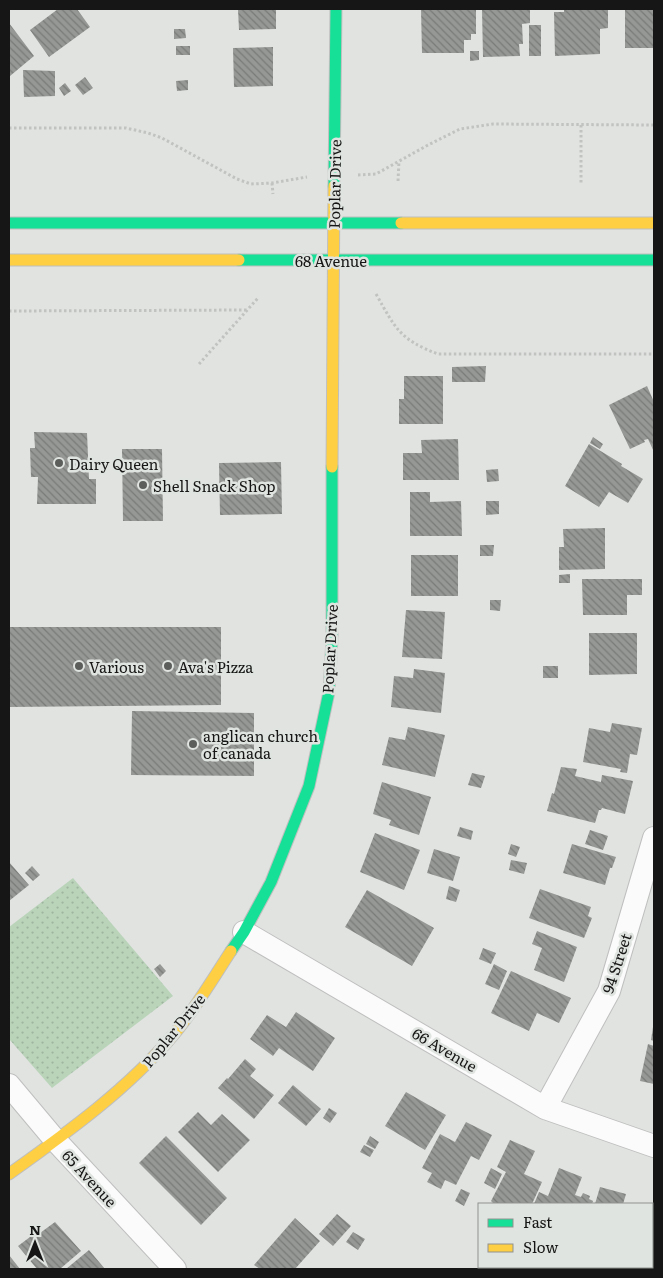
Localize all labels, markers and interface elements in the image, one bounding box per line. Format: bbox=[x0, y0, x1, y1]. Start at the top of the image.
street label: Poplar Drive bbox=[322, 139, 346, 229]
street label: 68 Avenue bbox=[295, 249, 367, 272]
place label: Dairy Queen bbox=[69, 452, 159, 475]
marker: Dairy Queen bbox=[53, 457, 65, 469]
place label: Shell Snack Shop bbox=[153, 474, 276, 497]
marker: Shell Snack Shop bbox=[137, 479, 149, 491]
street label: Poplar Drive bbox=[315, 604, 343, 694]
place label: Various bbox=[89, 655, 144, 678]
place label: Ava's Pizza bbox=[178, 655, 254, 678]
marker: Various bbox=[73, 660, 85, 672]
marker: Ava's Pizza bbox=[162, 660, 174, 672]
place label: anglican church of canada bbox=[203, 724, 318, 764]
marker: anglican church of canada bbox=[187, 738, 199, 750]
street label: 94 Street bbox=[595, 930, 637, 996]
street label: Poplar Drive bbox=[136, 988, 210, 1072]
street label: 66 Avenue bbox=[408, 1021, 482, 1077]
street label: 65 Avenue bbox=[57, 1144, 123, 1212]
legend bbox=[478, 1203, 653, 1268]
text: Fast bbox=[523, 1210, 552, 1233]
north arrow bbox=[10, 1218, 60, 1268]
text: N bbox=[29, 1219, 41, 1239]
text: Slow bbox=[523, 1235, 558, 1258]

